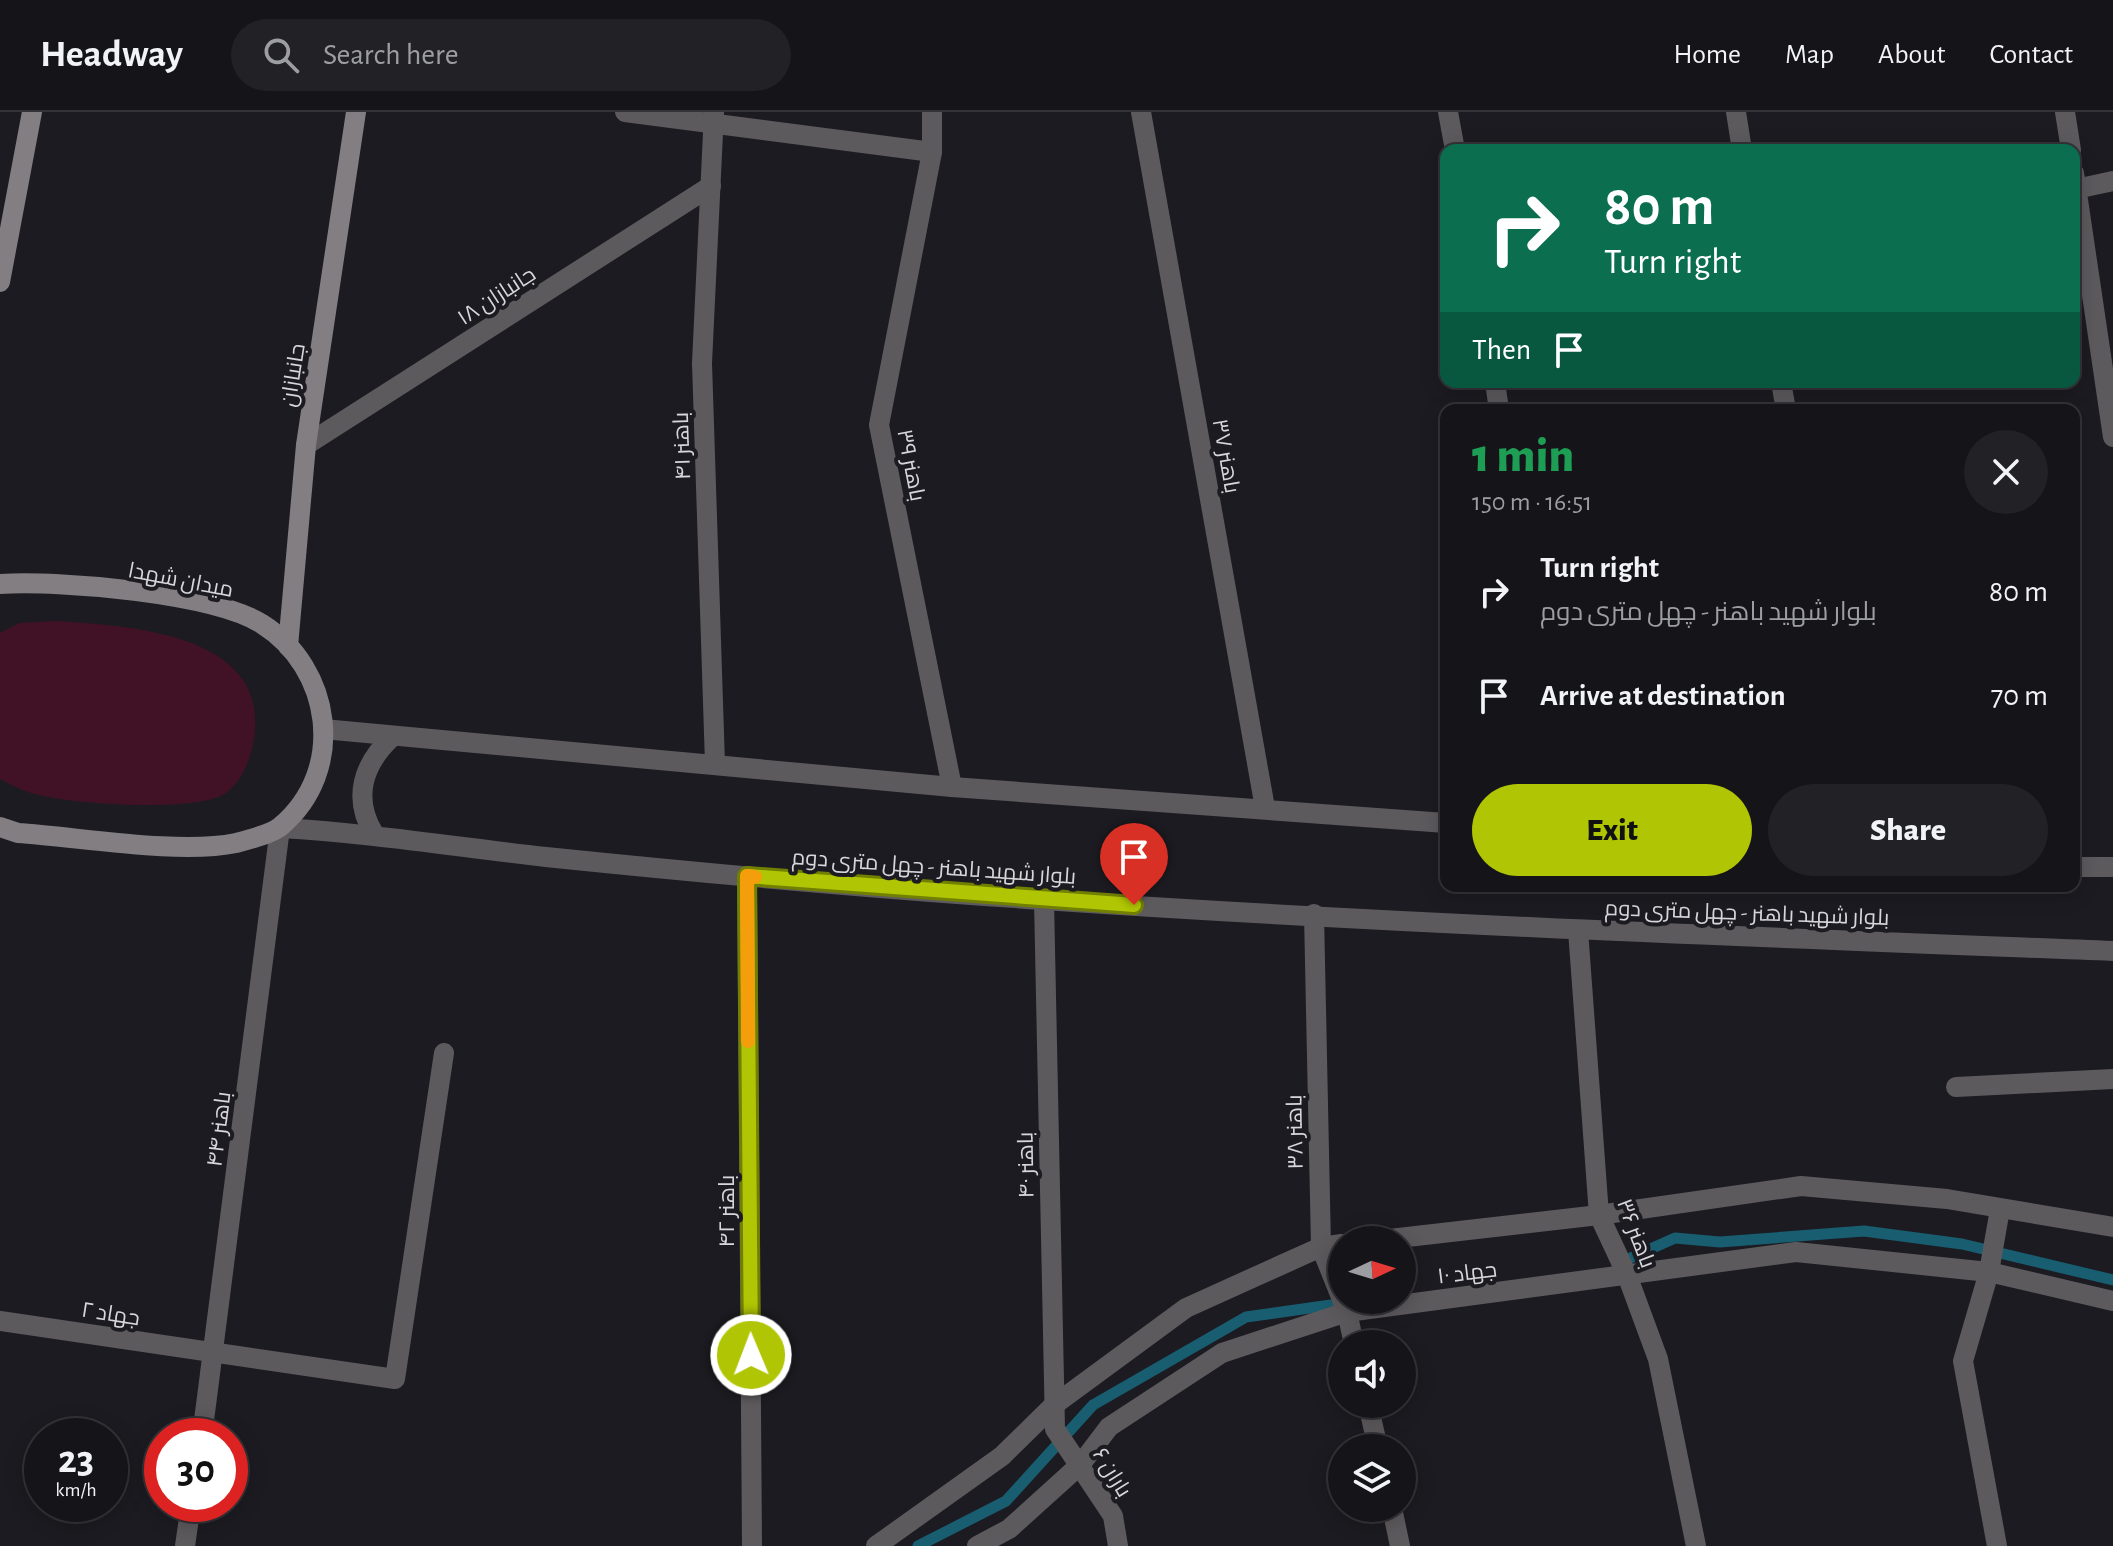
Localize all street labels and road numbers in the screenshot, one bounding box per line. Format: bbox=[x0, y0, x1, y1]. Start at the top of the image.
street label: جانبازان ۱۸ bbox=[454, 263, 540, 330]
street label: جانبازان bbox=[277, 342, 310, 409]
street label: باهنر ۴۱ bbox=[670, 412, 695, 480]
street label: باهنر ۳۷ bbox=[1208, 417, 1243, 495]
street label: باهنر ۳۹ bbox=[892, 427, 929, 503]
street label: میدان شهدا bbox=[126, 559, 235, 603]
street label: بلوار شهید باهنر - چهل متری دوم bbox=[791, 846, 1077, 892]
street label: بلوار شهید باهنر - چهل متری دوم bbox=[1604, 897, 1890, 933]
street label: باهنر ۴۴ bbox=[203, 1090, 236, 1168]
street label: باهنر ۳۸ bbox=[1283, 1094, 1308, 1170]
street label: باهنر ۴۰ bbox=[1014, 1131, 1039, 1199]
street label: باهنر ۴۲ bbox=[716, 1175, 739, 1247]
street label: باهنر ۳۶ bbox=[1612, 1196, 1659, 1271]
street label: جهاد ۱۰ bbox=[1436, 1258, 1498, 1290]
street label: جهاد ۲ bbox=[80, 1299, 142, 1331]
street label: باران ۶ bbox=[1088, 1444, 1135, 1501]

